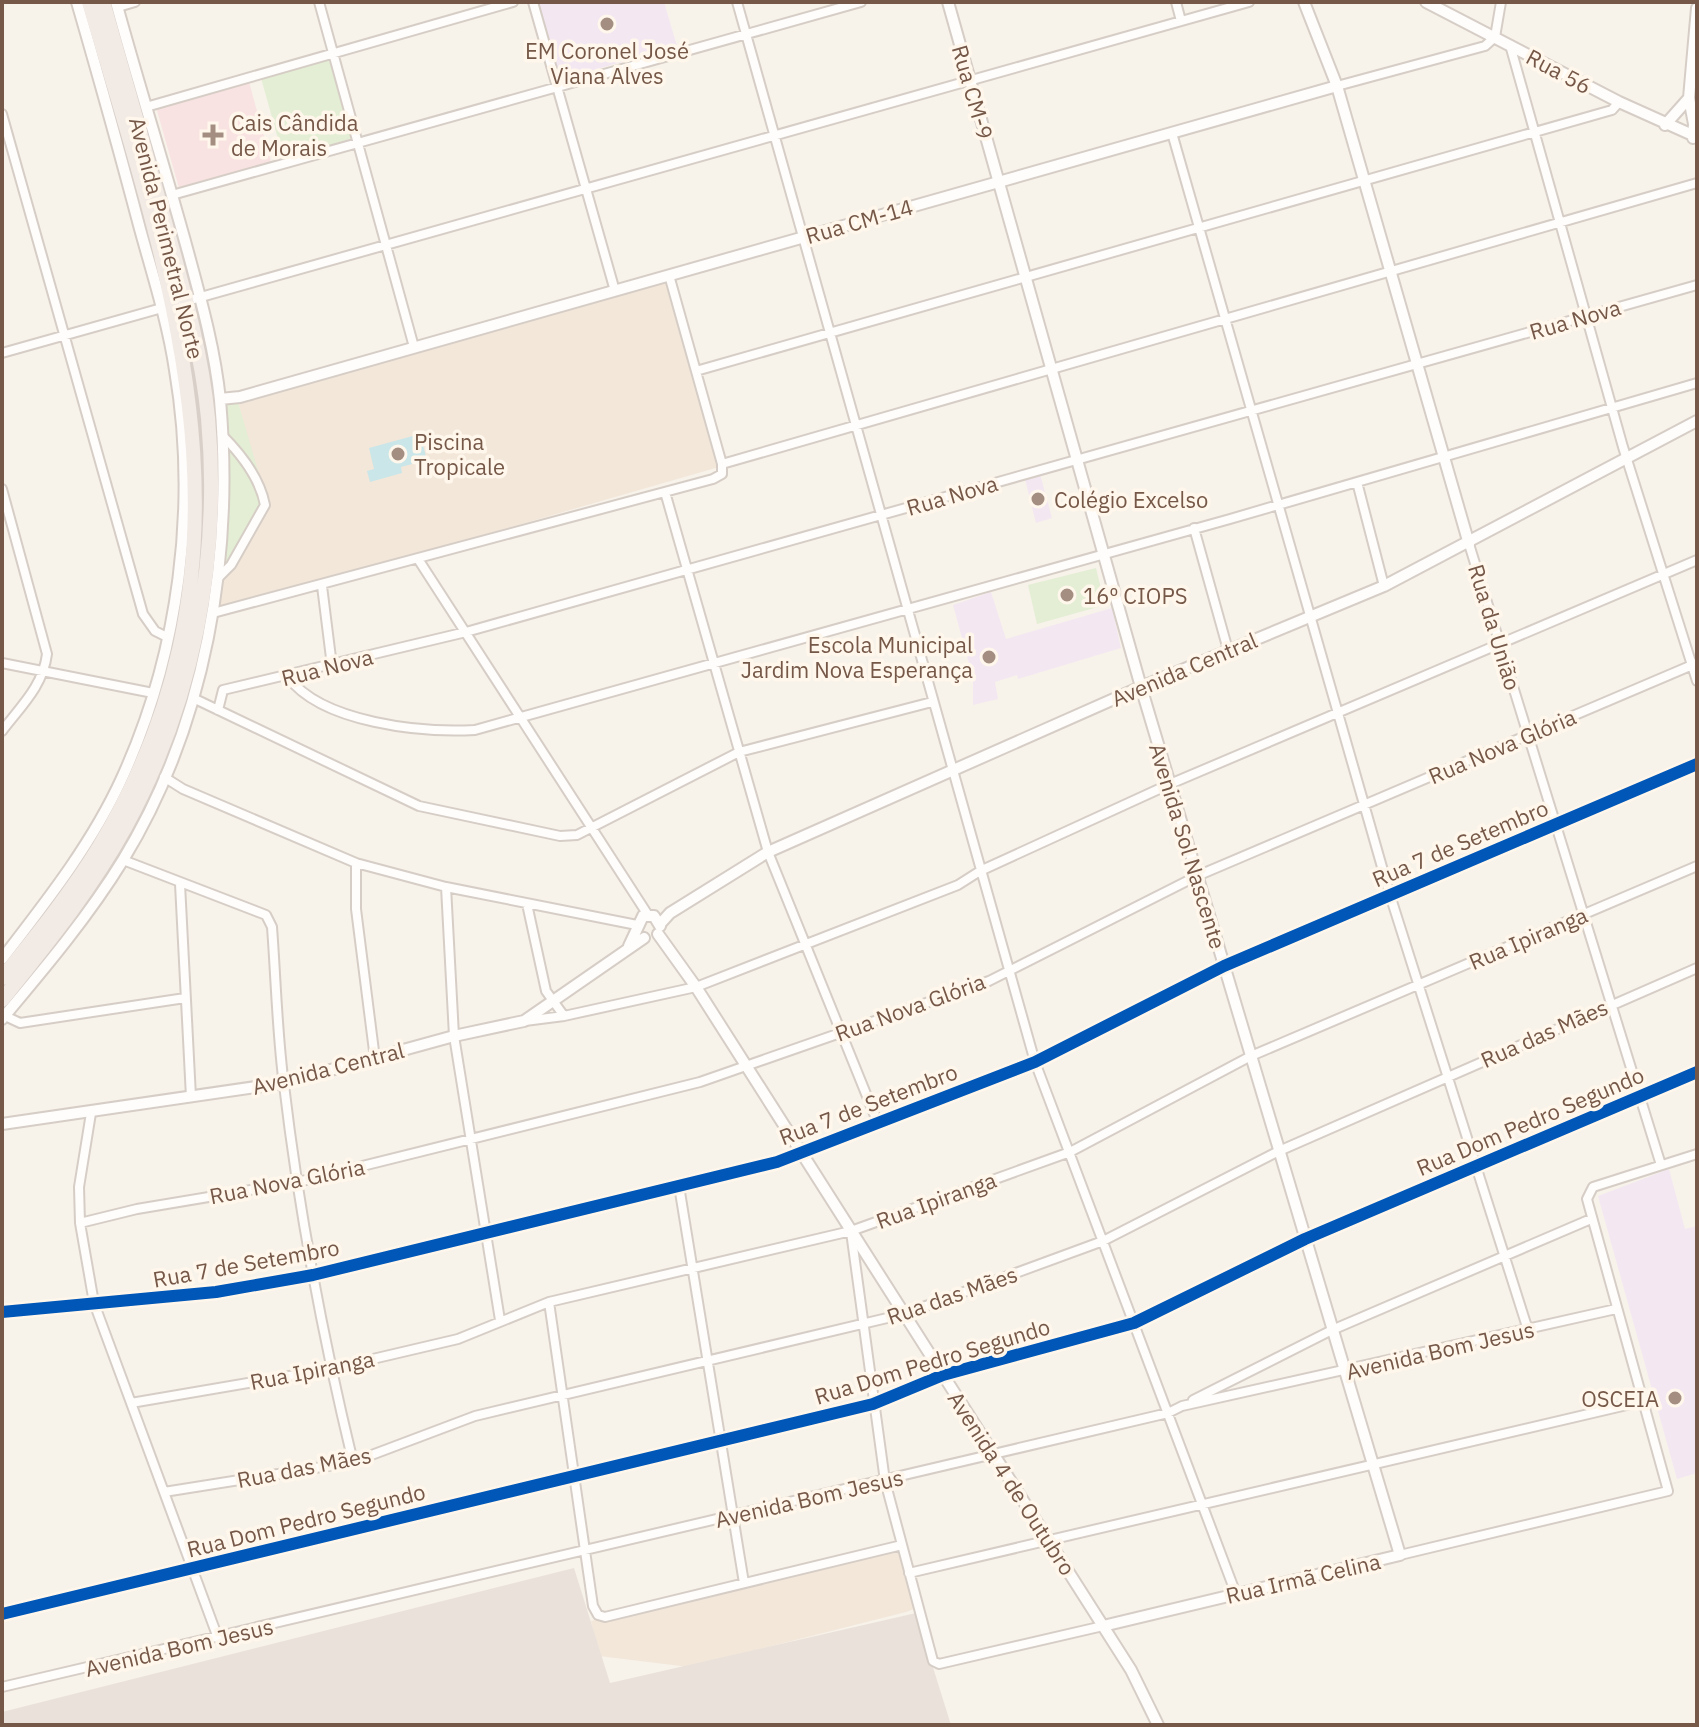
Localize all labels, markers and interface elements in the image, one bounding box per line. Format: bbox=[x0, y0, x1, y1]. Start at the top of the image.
marker: EM Coronel José Viana Alves bbox=[598, 15, 616, 33]
place label: EM Coronel José Viana Alves bbox=[525, 36, 689, 90]
street label: Rua CM-9 bbox=[946, 41, 1000, 143]
street label: Rua 56 bbox=[1521, 42, 1597, 100]
place label: Cais Cândida de Morais bbox=[231, 108, 359, 162]
street label: Avenida Perimetral Norte bbox=[123, 114, 211, 362]
marker: Cais Cândida de Morais bbox=[202, 124, 224, 146]
street label: Rua CM-14 bbox=[802, 192, 916, 250]
street label: Rua Nova bbox=[1526, 292, 1624, 346]
place label: Piscina Tropicale bbox=[414, 427, 505, 481]
marker: Piscina Tropicale bbox=[389, 445, 407, 463]
street label: Rua Nova bbox=[903, 468, 1001, 522]
place label: Colégio Excelso bbox=[1054, 485, 1208, 514]
marker: Colégio Excelso bbox=[1029, 490, 1047, 508]
street label: Rua da União bbox=[1462, 561, 1528, 693]
place label: 16º CIOPS bbox=[1083, 581, 1188, 610]
marker: 16º CIOPS bbox=[1058, 586, 1076, 604]
street label: Avenida Central bbox=[1107, 625, 1261, 713]
place label: Escola Municipal Jardim Nova Esperança bbox=[741, 630, 973, 684]
street label: Rua Nova bbox=[278, 642, 376, 692]
marker: Escola Municipal Jardim Nova Esperança bbox=[980, 648, 998, 666]
street label: Rua Nova Glória bbox=[1424, 702, 1580, 790]
street label: Avenida Sol Nascente bbox=[1143, 740, 1233, 952]
street label: Rua 7 de Setembro bbox=[1367, 793, 1553, 893]
street label: Rua Ipiranga bbox=[1464, 900, 1592, 976]
street label: Rua Nova Glória bbox=[831, 966, 989, 1048]
street label: Rua das Mães bbox=[1476, 992, 1612, 1074]
street label: Avenida Central bbox=[249, 1035, 407, 1101]
street label: Rua 7 de Setembro bbox=[775, 1057, 961, 1151]
street label: Rua Dom Pedro Segundo bbox=[1412, 1060, 1648, 1182]
street label: Rua Nova Glória bbox=[207, 1152, 367, 1210]
street label: Rua Ipiranga bbox=[872, 1165, 1000, 1235]
street label: Rua 7 de Setembro bbox=[151, 1232, 341, 1294]
street label: Rua das Mães bbox=[883, 1259, 1021, 1331]
street label: Rua Dom Pedro Segundo bbox=[811, 1311, 1053, 1411]
street label: Avenida Bom Jesus bbox=[1343, 1314, 1537, 1386]
street label: Rua Ipiranga bbox=[247, 1344, 377, 1396]
place label: OSCEIA bbox=[1581, 1384, 1659, 1413]
street label: Avenida 4 de Outubro bbox=[942, 1385, 1082, 1581]
marker: OSCEIA bbox=[1666, 1389, 1684, 1407]
street label: Rua das Mães bbox=[234, 1440, 374, 1494]
street label: Avenida Bom Jesus bbox=[712, 1462, 906, 1534]
street label: Rua Dom Pedro Segundo bbox=[184, 1476, 428, 1564]
street label: Rua Irmã Celina bbox=[1223, 1546, 1383, 1610]
street label: Avenida Bom Jesus bbox=[82, 1611, 276, 1683]

